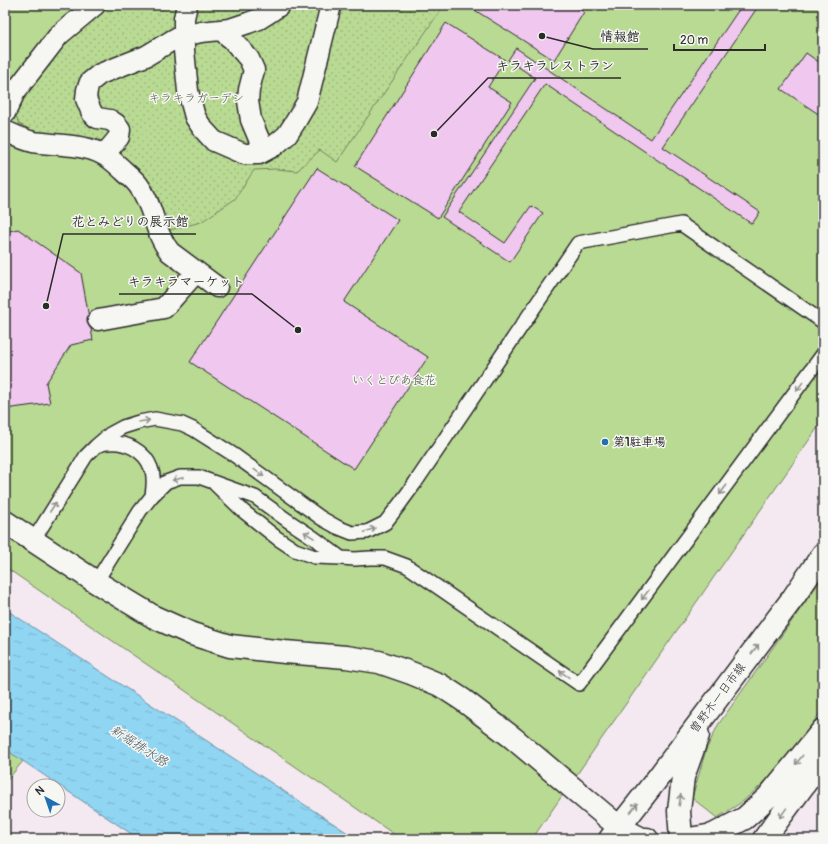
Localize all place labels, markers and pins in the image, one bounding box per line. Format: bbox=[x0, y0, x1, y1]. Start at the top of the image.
callout: 情報館 bbox=[593, 24, 648, 49]
callout: キラキラレストラン bbox=[488, 53, 621, 78]
callout: 花とみどりの展示館 bbox=[63, 209, 196, 234]
callout: キラキラマーケット bbox=[119, 269, 252, 294]
place label: 第1駐車場 bbox=[613, 435, 666, 450]
marker: 第1駐車場 bbox=[600, 437, 610, 447]

